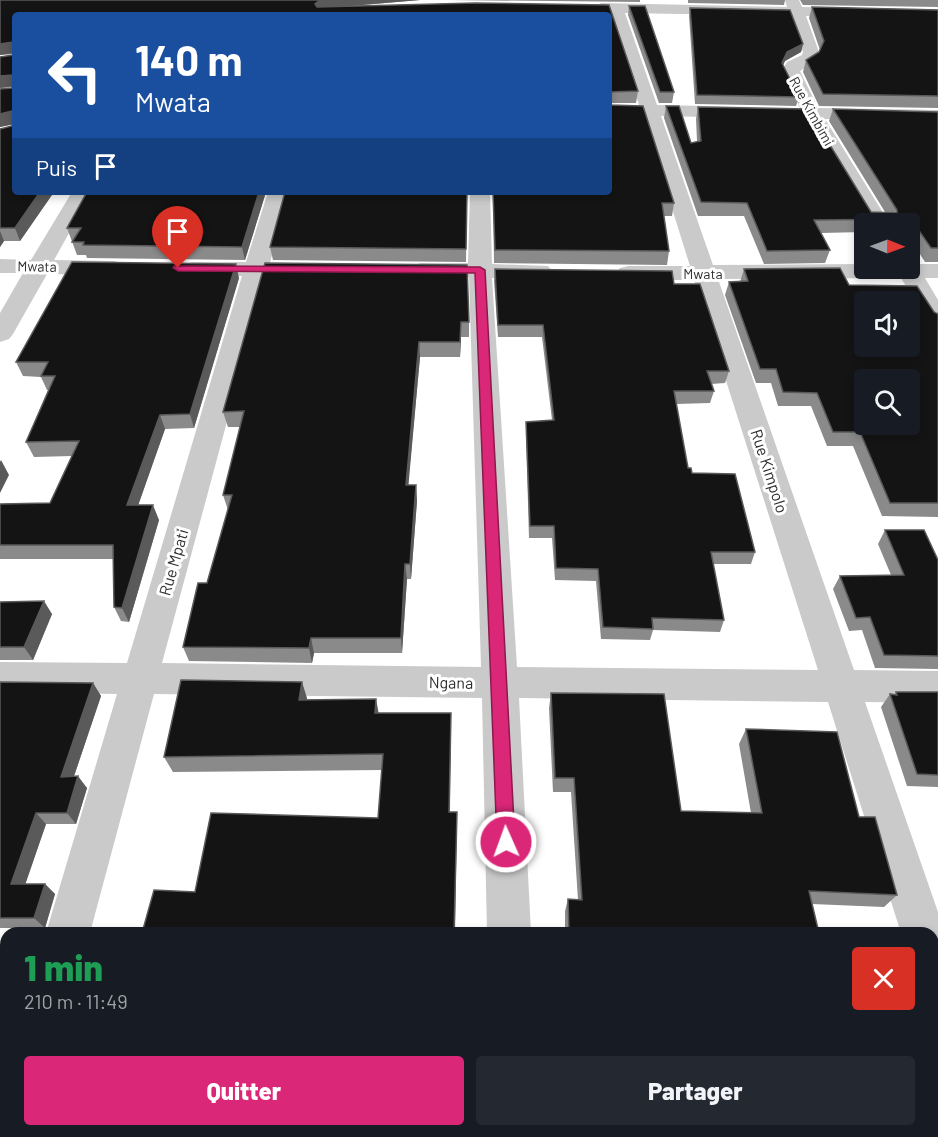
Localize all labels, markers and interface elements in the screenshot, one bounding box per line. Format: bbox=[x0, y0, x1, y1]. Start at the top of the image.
text: 140 m bbox=[135, 34, 243, 84]
icon: left bbox=[36, 36, 114, 114]
street label: Rue Kimbimi bbox=[786, 73, 838, 149]
text: Mwata bbox=[135, 85, 211, 117]
icon: arrive bbox=[89, 150, 122, 183]
text: Puis bbox=[36, 154, 77, 180]
pin bbox=[152, 206, 203, 268]
north arrow bbox=[854, 213, 920, 279]
map controls bbox=[854, 213, 920, 435]
icon: arrive bbox=[161, 215, 194, 248]
street label: Mwata bbox=[17, 257, 57, 275]
street label: Mwata bbox=[683, 265, 723, 282]
button: sound bbox=[854, 291, 920, 357]
button: search bbox=[854, 369, 920, 435]
street label: Rue Kimpolo bbox=[748, 427, 792, 515]
street label: Rue Mpati bbox=[154, 527, 192, 597]
street label: Ngana bbox=[429, 672, 473, 692]
position arrow bbox=[474, 810, 538, 874]
text: 1 min bbox=[24, 945, 103, 988]
button: close bbox=[852, 947, 915, 1010]
text: 210 m · 11:49 bbox=[24, 989, 128, 1013]
button: Quitter bbox=[24, 1056, 464, 1125]
button: Partager bbox=[476, 1056, 915, 1125]

